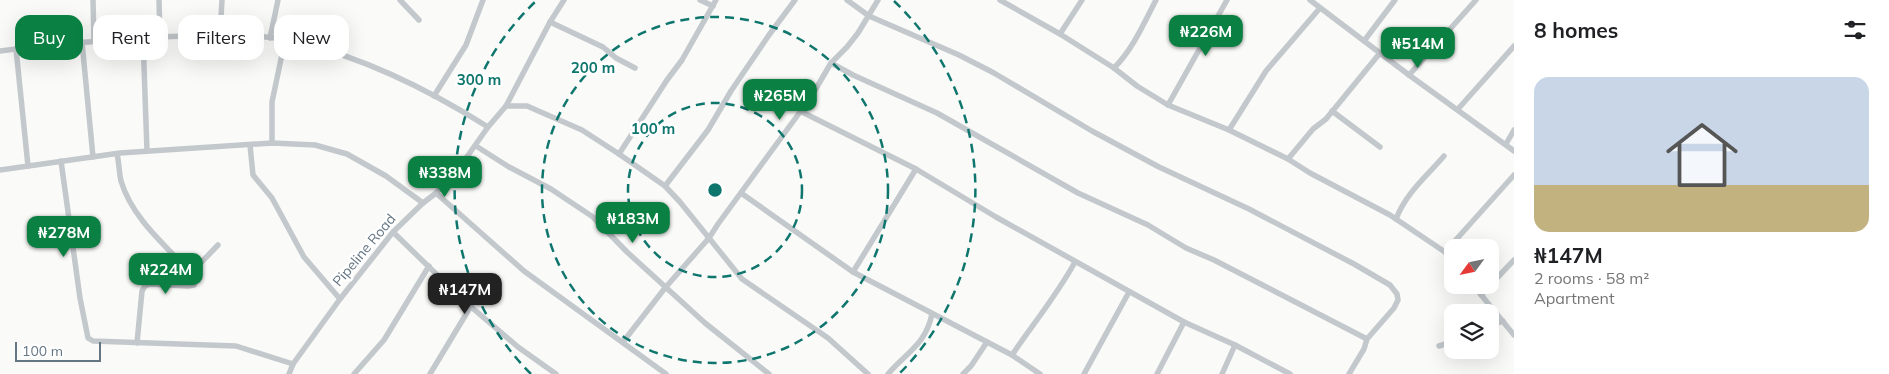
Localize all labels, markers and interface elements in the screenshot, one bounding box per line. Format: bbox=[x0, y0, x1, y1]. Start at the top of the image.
chip: Buy bbox=[15, 15, 83, 60]
chip: Rent bbox=[93, 15, 168, 60]
chip: Filters bbox=[178, 15, 264, 60]
chip: New bbox=[274, 15, 349, 60]
pin: ₦226M bbox=[1171, 15, 1241, 57]
icon: filters bbox=[1841, 16, 1869, 44]
text: 8 homes bbox=[1534, 17, 1618, 43]
text: ₦226M bbox=[1180, 21, 1232, 41]
pin: ₦514M bbox=[1383, 27, 1453, 69]
text: ₦514M bbox=[1392, 33, 1444, 53]
text: 200 m bbox=[571, 58, 615, 77]
text: 300 m bbox=[457, 70, 501, 89]
pin: ₦265M bbox=[745, 78, 815, 121]
text: ₦265M bbox=[754, 85, 806, 105]
icon: home bbox=[1657, 110, 1747, 200]
text: 100 m bbox=[631, 119, 675, 138]
pin: ₦338M bbox=[410, 156, 480, 198]
text: ₦338M bbox=[419, 162, 471, 182]
centre of rings bbox=[706, 181, 724, 199]
pin: ₦183M bbox=[598, 202, 668, 244]
text: ₦183M bbox=[607, 208, 659, 228]
street label: Pipeline Road bbox=[329, 210, 399, 290]
pin: ₦278M bbox=[29, 216, 99, 258]
text: ₦278M bbox=[38, 222, 90, 242]
north arrow bbox=[1444, 239, 1499, 294]
map controls bbox=[1444, 239, 1499, 359]
text: ₦147M bbox=[1534, 242, 1603, 268]
pin: ₦224M bbox=[131, 252, 201, 295]
text: ₦224M bbox=[140, 259, 192, 279]
text: 2 rooms · 58 m² bbox=[1534, 268, 1649, 288]
pin: ₦147M bbox=[430, 272, 500, 315]
text: ₦147M bbox=[439, 279, 491, 299]
text: Apartment bbox=[1534, 288, 1615, 308]
button: layers bbox=[1444, 304, 1499, 359]
scale bar bbox=[15, 339, 101, 362]
text: 100 m bbox=[22, 342, 63, 360]

